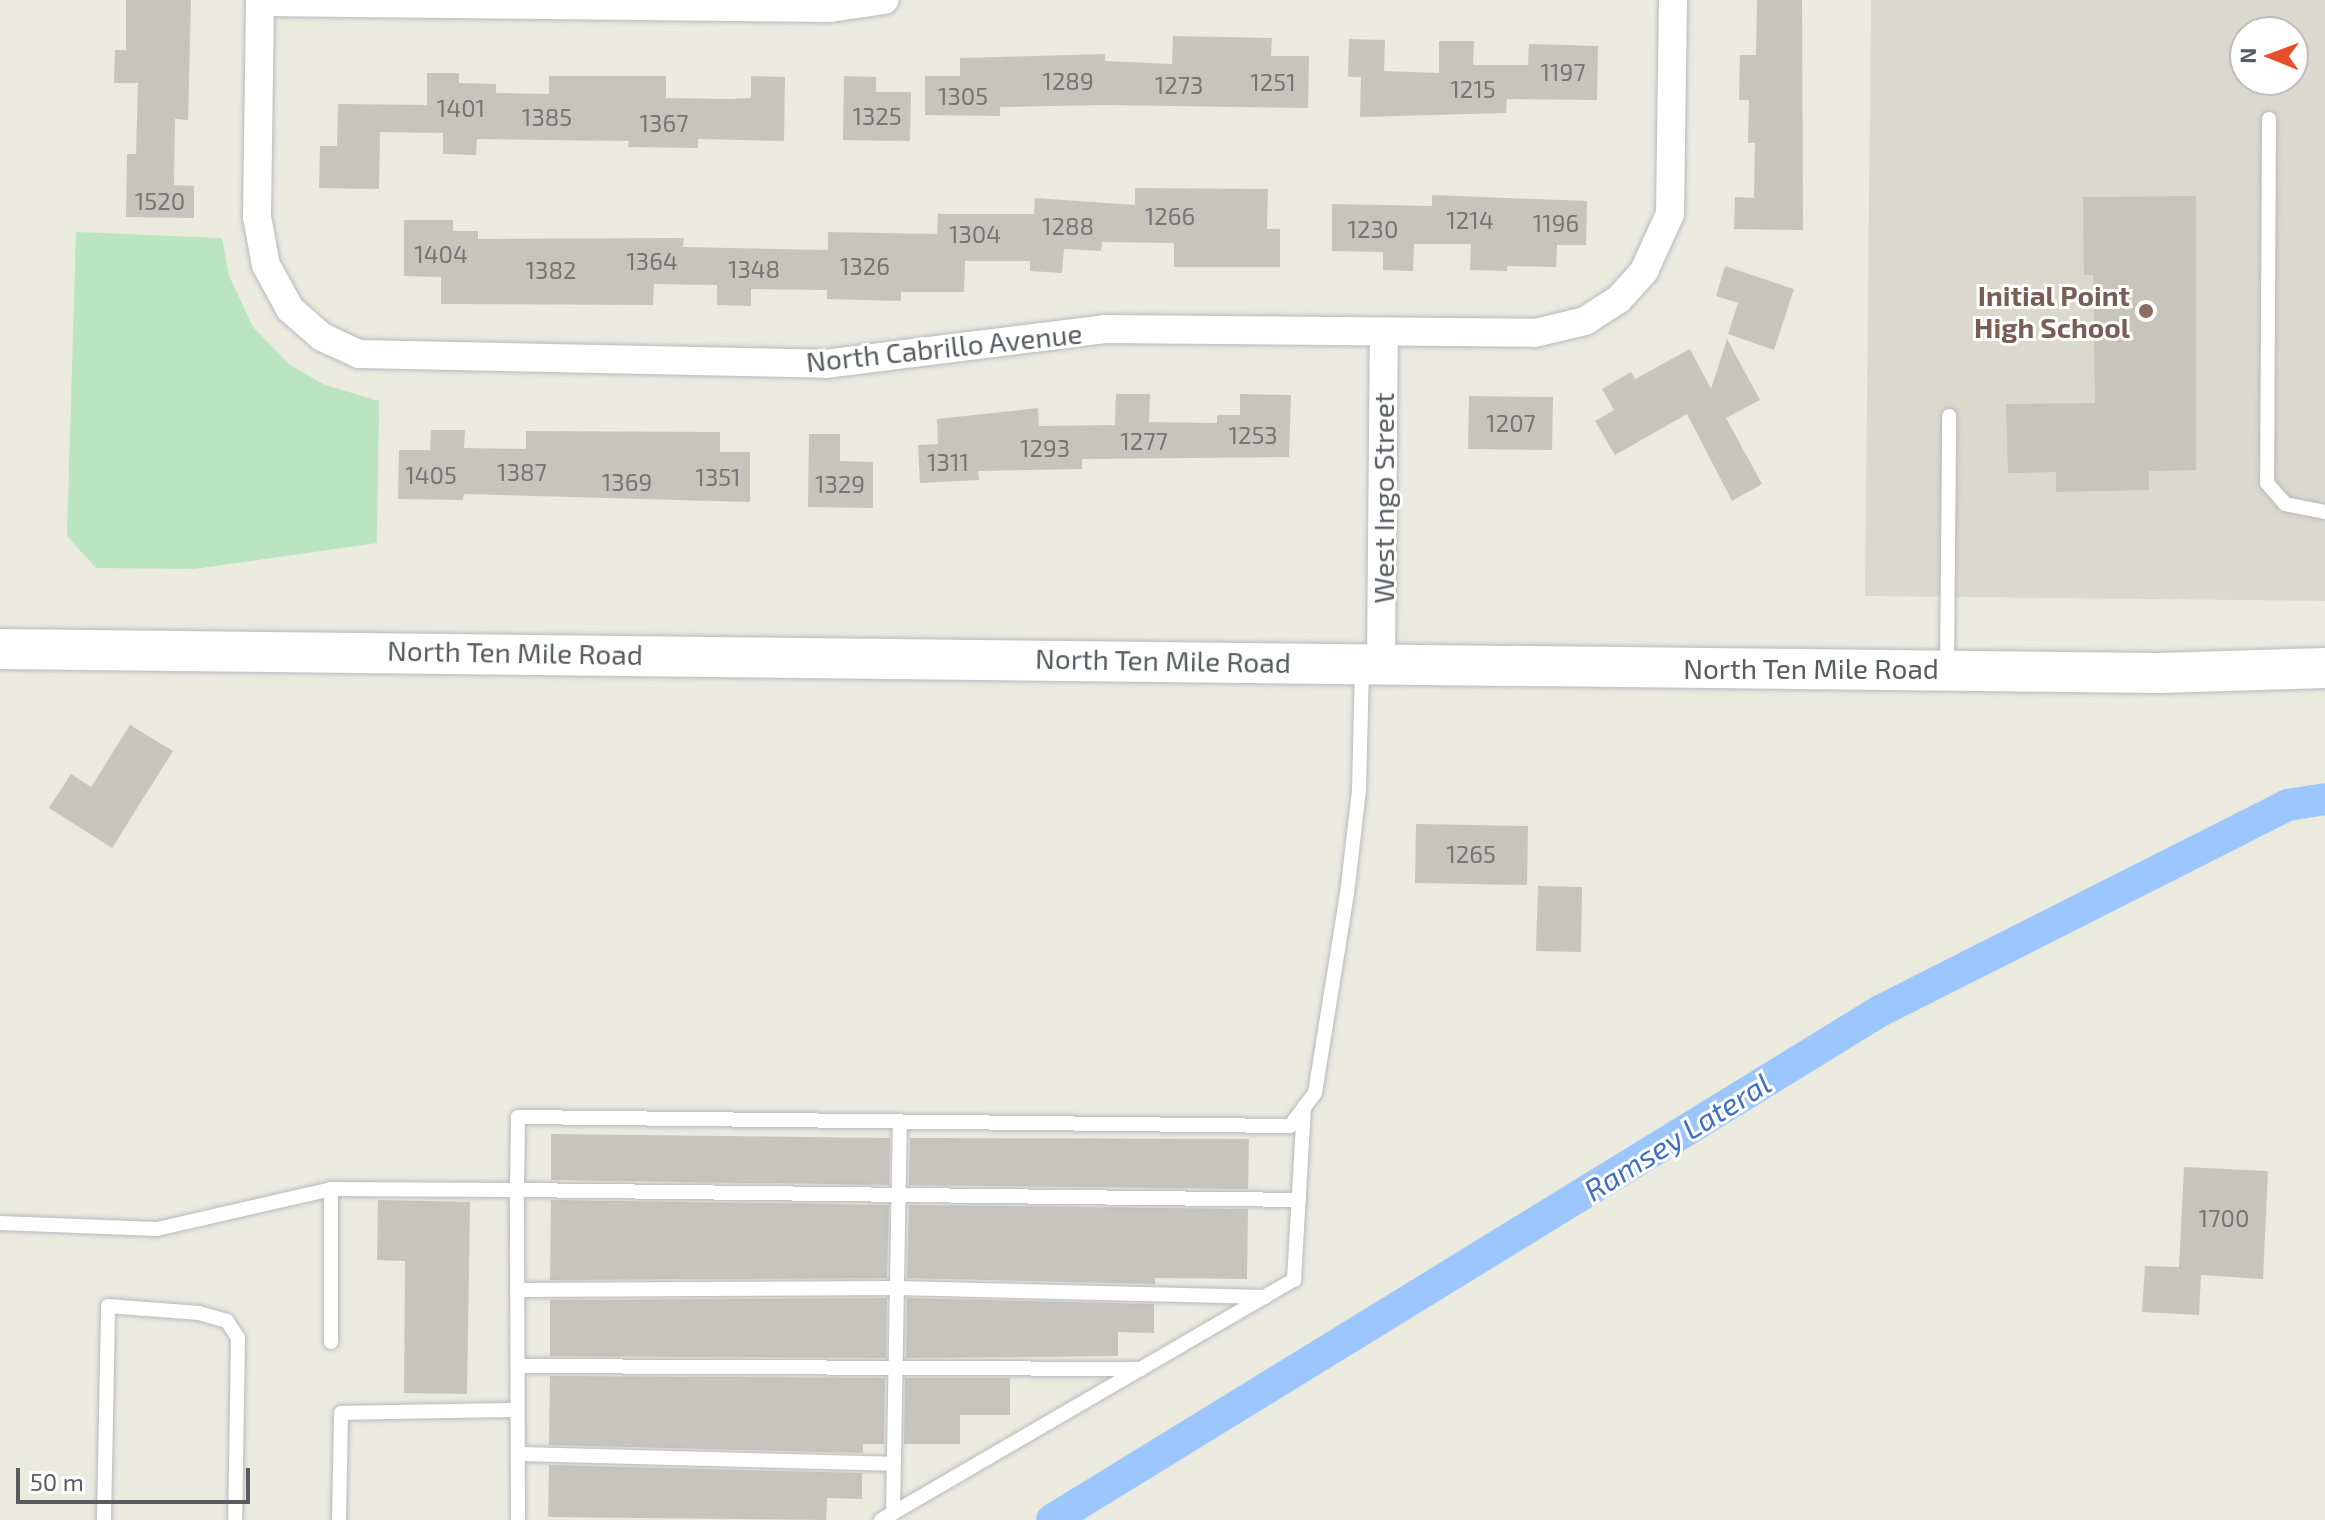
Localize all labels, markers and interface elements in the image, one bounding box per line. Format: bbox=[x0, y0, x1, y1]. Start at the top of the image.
north arrow bbox=[2229, 16, 2309, 96]
text: N bbox=[2234, 47, 2260, 64]
house number: 1197 bbox=[1540, 58, 1586, 86]
house number: 1289 bbox=[1042, 67, 1094, 95]
house number: 1251 bbox=[1250, 68, 1296, 96]
house number: 1273 bbox=[1155, 71, 1203, 99]
house number: 1215 bbox=[1450, 75, 1496, 103]
house number: 1305 bbox=[938, 82, 988, 110]
house number: 1401 bbox=[437, 94, 485, 122]
house number: 1325 bbox=[852, 102, 902, 130]
house number: 1385 bbox=[522, 103, 572, 131]
house number: 1367 bbox=[640, 109, 688, 137]
house number: 1520 bbox=[135, 187, 185, 215]
house number: 1266 bbox=[1145, 202, 1195, 230]
house number: 1214 bbox=[1446, 206, 1494, 234]
house number: 1196 bbox=[1533, 209, 1579, 237]
house number: 1288 bbox=[1042, 212, 1094, 240]
house number: 1230 bbox=[1348, 215, 1398, 243]
house number: 1304 bbox=[949, 220, 1001, 248]
house number: 1404 bbox=[414, 240, 468, 268]
house number: 1364 bbox=[626, 247, 678, 275]
house number: 1326 bbox=[840, 252, 890, 280]
house number: 1348 bbox=[728, 255, 780, 283]
house number: 1382 bbox=[526, 256, 576, 284]
place label: Initial Point High School bbox=[1974, 278, 2130, 344]
marker: Initial Point High School bbox=[2137, 302, 2155, 320]
street label: North Cabrillo Avenue bbox=[804, 316, 1084, 378]
street label: West Ingo Street bbox=[1366, 392, 1400, 604]
house number: 1207 bbox=[1486, 409, 1536, 437]
house number: 1253 bbox=[1228, 421, 1278, 449]
house number: 1277 bbox=[1120, 427, 1168, 455]
house number: 1293 bbox=[1020, 434, 1070, 462]
house number: 1311 bbox=[927, 448, 969, 476]
house number: 1387 bbox=[497, 458, 547, 486]
house number: 1405 bbox=[405, 461, 457, 489]
house number: 1351 bbox=[695, 463, 741, 491]
house number: 1369 bbox=[602, 468, 652, 496]
house number: 1329 bbox=[815, 470, 865, 498]
street label: North Ten Mile Road bbox=[387, 633, 643, 671]
street label: North Ten Mile Road bbox=[1035, 641, 1291, 679]
street label: North Ten Mile Road bbox=[1683, 651, 1939, 685]
house number: 1265 bbox=[1446, 840, 1496, 868]
water label: Ramsey Lateral bbox=[1577, 1064, 1777, 1208]
house number: 1700 bbox=[2199, 1204, 2249, 1232]
scale bar bbox=[20, 1452, 254, 1502]
text: 50 m bbox=[30, 1467, 84, 1496]

